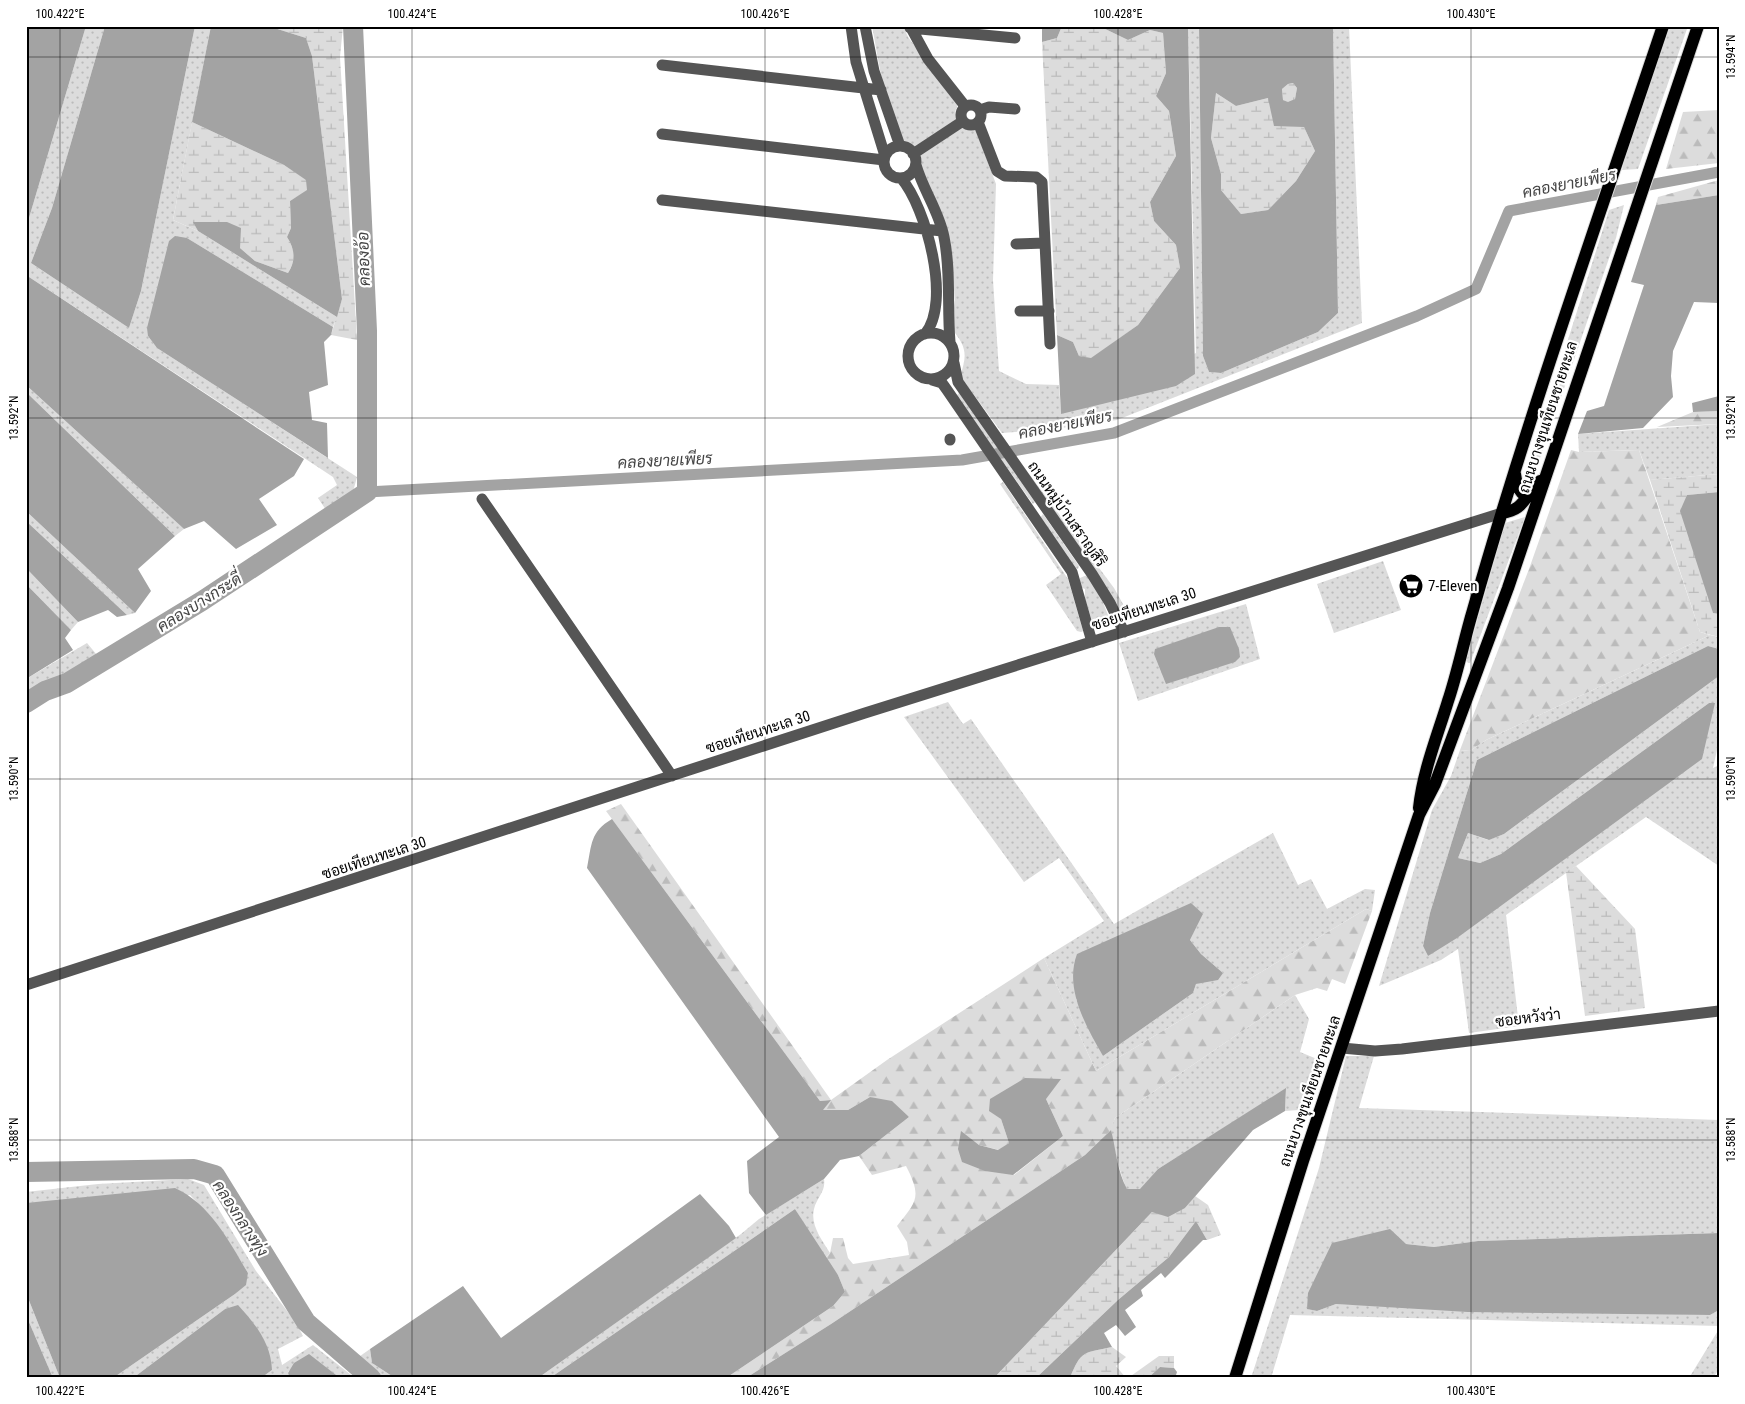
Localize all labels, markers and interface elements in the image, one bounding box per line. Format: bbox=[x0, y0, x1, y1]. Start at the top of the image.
text: 100.422°E bbox=[35, 7, 85, 21]
text: 100.424°E bbox=[387, 7, 437, 21]
text: 100.426°E bbox=[740, 7, 790, 21]
text: 100.428°E bbox=[1093, 7, 1143, 21]
text: 100.430°E bbox=[1446, 7, 1496, 21]
text: 13.594°N bbox=[1724, 35, 1738, 79]
water label: คลองยายเพียร bbox=[1520, 163, 1619, 202]
water label: คลองอ้อ bbox=[351, 231, 374, 287]
street label: ถนนบางขุนเทียนชายทะเล bbox=[1514, 338, 1583, 496]
text: 13.592°N bbox=[7, 396, 21, 440]
text: 13.592°N bbox=[1724, 396, 1738, 440]
water label: คลองยายเพียร bbox=[1016, 404, 1115, 443]
water label: คลองยายเพียร bbox=[617, 446, 714, 472]
street label: ถนนหมู่บ้านสราญสิริ bbox=[1023, 457, 1111, 571]
water label: คลองบางกระดี่ bbox=[151, 564, 247, 636]
supermarket icon: 7-Eleven bbox=[1398, 573, 1424, 599]
place label: 7-Eleven bbox=[1428, 577, 1478, 595]
street label: ซอยเทียนทะเล 30 bbox=[1089, 583, 1198, 634]
street label: ซอยเทียนทะเล 30 bbox=[703, 706, 812, 757]
text: 13.590°N bbox=[7, 757, 21, 801]
text: 13.590°N bbox=[1724, 757, 1738, 801]
street label: ซอยเทียนทะเล 30 bbox=[319, 832, 428, 883]
street label: ซอยหวังว่า bbox=[1494, 1004, 1562, 1031]
street label: ถนนบางขุนเทียนชายทะเล bbox=[1275, 1013, 1346, 1170]
text: 13.588°N bbox=[7, 1118, 21, 1162]
text: 13.588°N bbox=[1724, 1118, 1738, 1162]
water label: คลองกลางทุ่ง bbox=[207, 1176, 273, 1261]
text: 100.422°E bbox=[35, 1384, 85, 1398]
text: 100.424°E bbox=[387, 1384, 437, 1398]
text: 100.426°E bbox=[740, 1384, 790, 1398]
text: 100.428°E bbox=[1093, 1384, 1143, 1398]
text: 100.430°E bbox=[1446, 1384, 1496, 1398]

